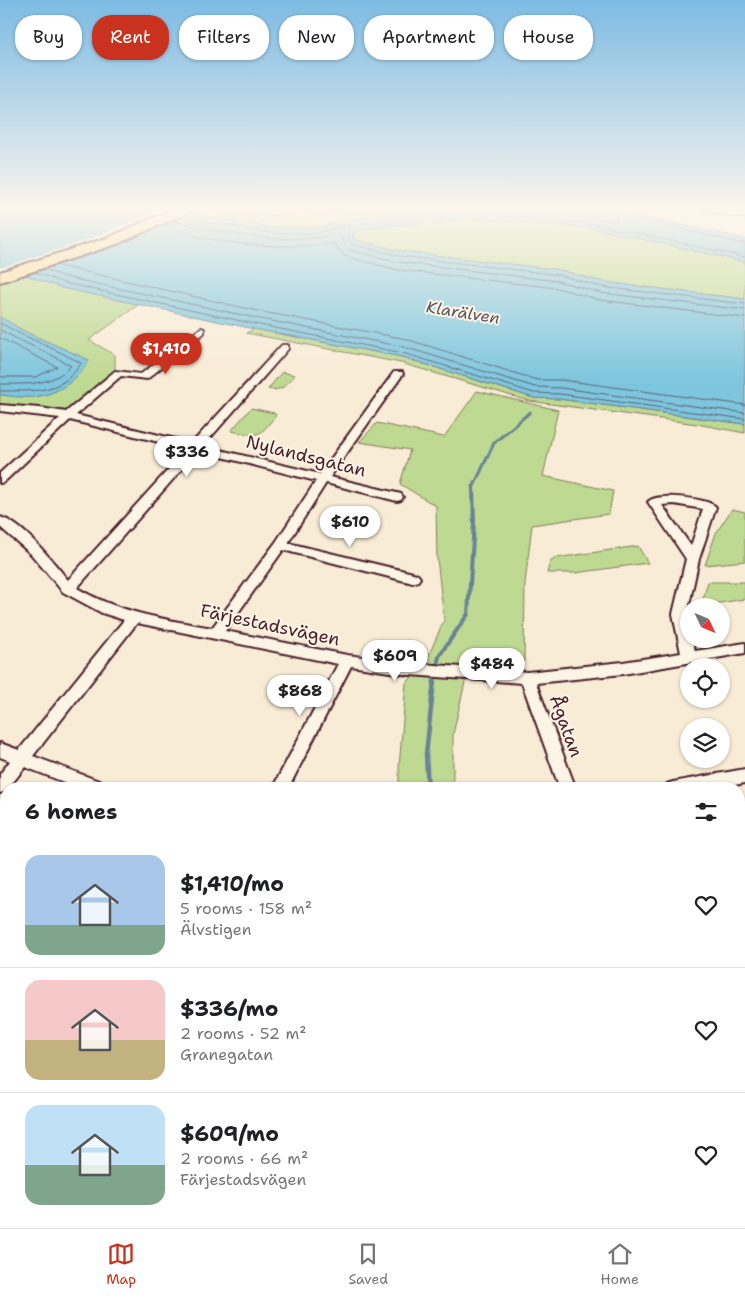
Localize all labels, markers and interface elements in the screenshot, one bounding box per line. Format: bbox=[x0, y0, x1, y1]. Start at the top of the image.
chip: Buy bbox=[15, 15, 82, 60]
chip: Rent bbox=[92, 15, 169, 60]
chip: Filters bbox=[179, 15, 269, 60]
chip: New bbox=[279, 15, 354, 60]
chip: Apartment bbox=[364, 15, 494, 60]
chip: House bbox=[504, 15, 593, 60]
water label: Klarälven bbox=[425, 296, 501, 329]
pin: $1,410 bbox=[125, 332, 207, 375]
text: $1,410 bbox=[142, 338, 190, 359]
street label: Nylandsgatan bbox=[243, 429, 369, 483]
pin: $336 bbox=[157, 436, 217, 478]
text: $336 bbox=[165, 441, 209, 462]
pin: $610 bbox=[320, 506, 380, 548]
text: $610 bbox=[331, 511, 369, 532]
street label: Färjestadsvägen bbox=[198, 598, 342, 652]
north arrow bbox=[680, 598, 730, 648]
map controls bbox=[680, 598, 730, 768]
pin: $609 bbox=[365, 640, 425, 682]
text: $609 bbox=[373, 645, 417, 666]
pin: $484 bbox=[462, 648, 522, 690]
text: $484 bbox=[470, 653, 514, 674]
button: locate bbox=[680, 658, 730, 708]
pin: $868 bbox=[270, 674, 330, 717]
text: $868 bbox=[278, 680, 322, 701]
street label: Ågatan bbox=[544, 691, 588, 761]
button: layers bbox=[680, 718, 730, 768]
text: 6 homes bbox=[25, 798, 117, 826]
icon: filters bbox=[692, 798, 720, 826]
text: $1,410/mo bbox=[180, 870, 284, 898]
icon: home bbox=[65, 875, 125, 935]
icon: heart bbox=[692, 891, 720, 919]
text: 5 rooms · 158 m² bbox=[180, 898, 312, 919]
text: Älvstigen bbox=[180, 919, 252, 940]
text: $336/mo bbox=[180, 995, 278, 1023]
icon: home bbox=[65, 1000, 125, 1060]
icon: heart bbox=[692, 1016, 720, 1044]
text: 2 rooms · 52 m² bbox=[180, 1023, 307, 1044]
text: Granegatan bbox=[180, 1044, 273, 1065]
text: $609/mo bbox=[180, 1120, 279, 1148]
icon: home bbox=[65, 1125, 125, 1185]
icon: heart bbox=[692, 1141, 720, 1169]
text: 2 rooms · 66 m² bbox=[180, 1148, 308, 1169]
text: Färjestadsvägen bbox=[180, 1169, 306, 1190]
tab: Map bbox=[106, 1240, 136, 1288]
tab: Saved bbox=[348, 1240, 388, 1288]
tab: Home bbox=[600, 1240, 639, 1288]

